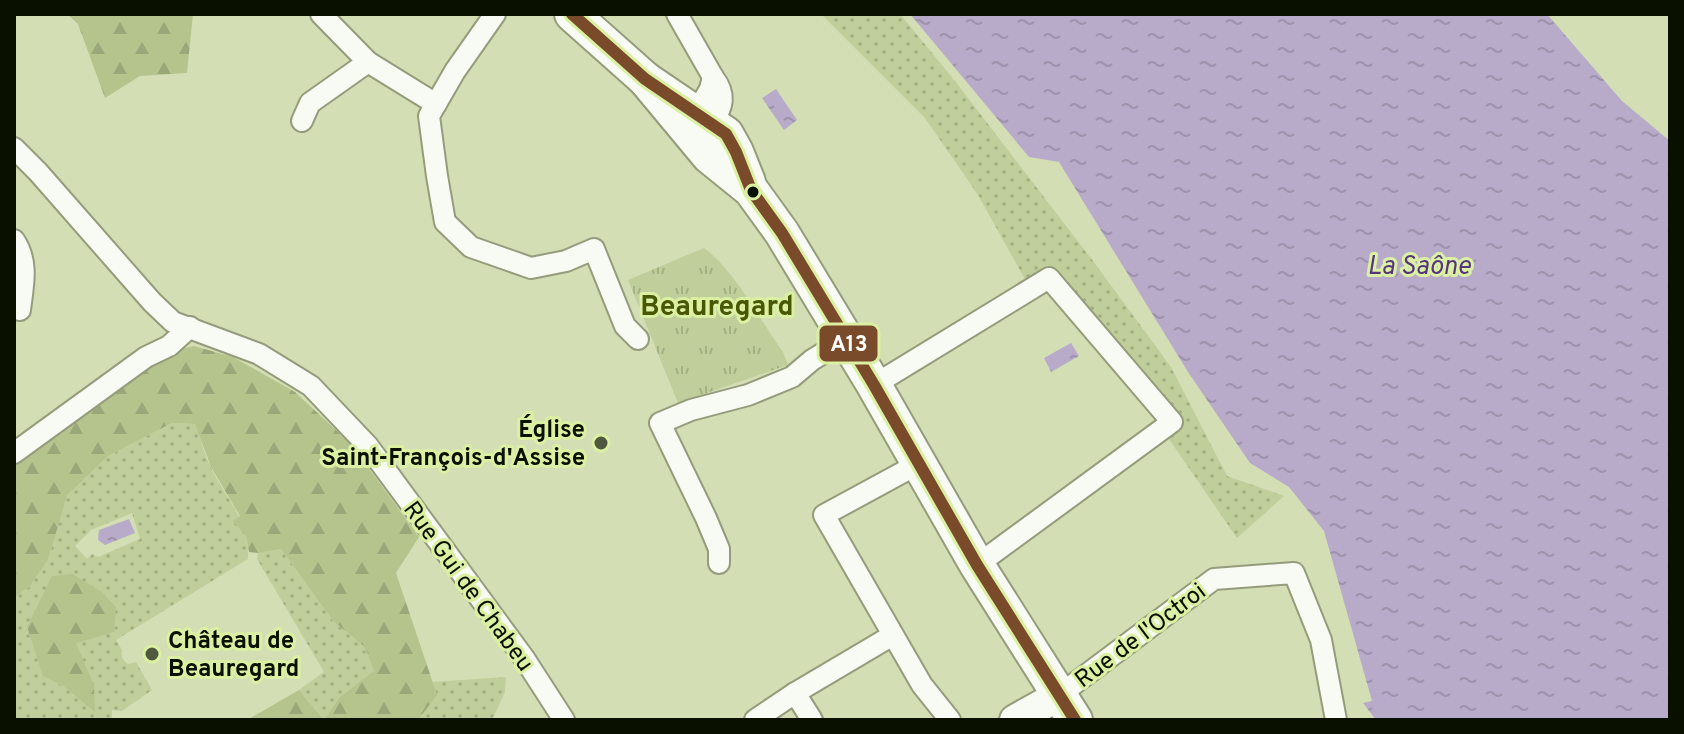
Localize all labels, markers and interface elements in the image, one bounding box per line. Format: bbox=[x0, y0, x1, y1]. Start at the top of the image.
unlabelled marker bbox=[745, 184, 761, 200]
water label: La Saône bbox=[1367, 251, 1471, 284]
district label: Beauregard bbox=[640, 290, 794, 326]
line badge: A13 bbox=[818, 324, 879, 363]
text: A13 bbox=[830, 332, 868, 359]
place label: Église Saint-François-d'Assise bbox=[321, 414, 585, 474]
marker: Église Saint-François-d'Assise bbox=[592, 434, 610, 452]
street label: Rue Gui de Chabeu bbox=[395, 496, 539, 678]
street label: Rue de l'Octroi bbox=[1070, 578, 1213, 696]
place label: Château de Beauregard bbox=[168, 627, 299, 685]
marker: Château de Beauregard bbox=[143, 645, 161, 663]

